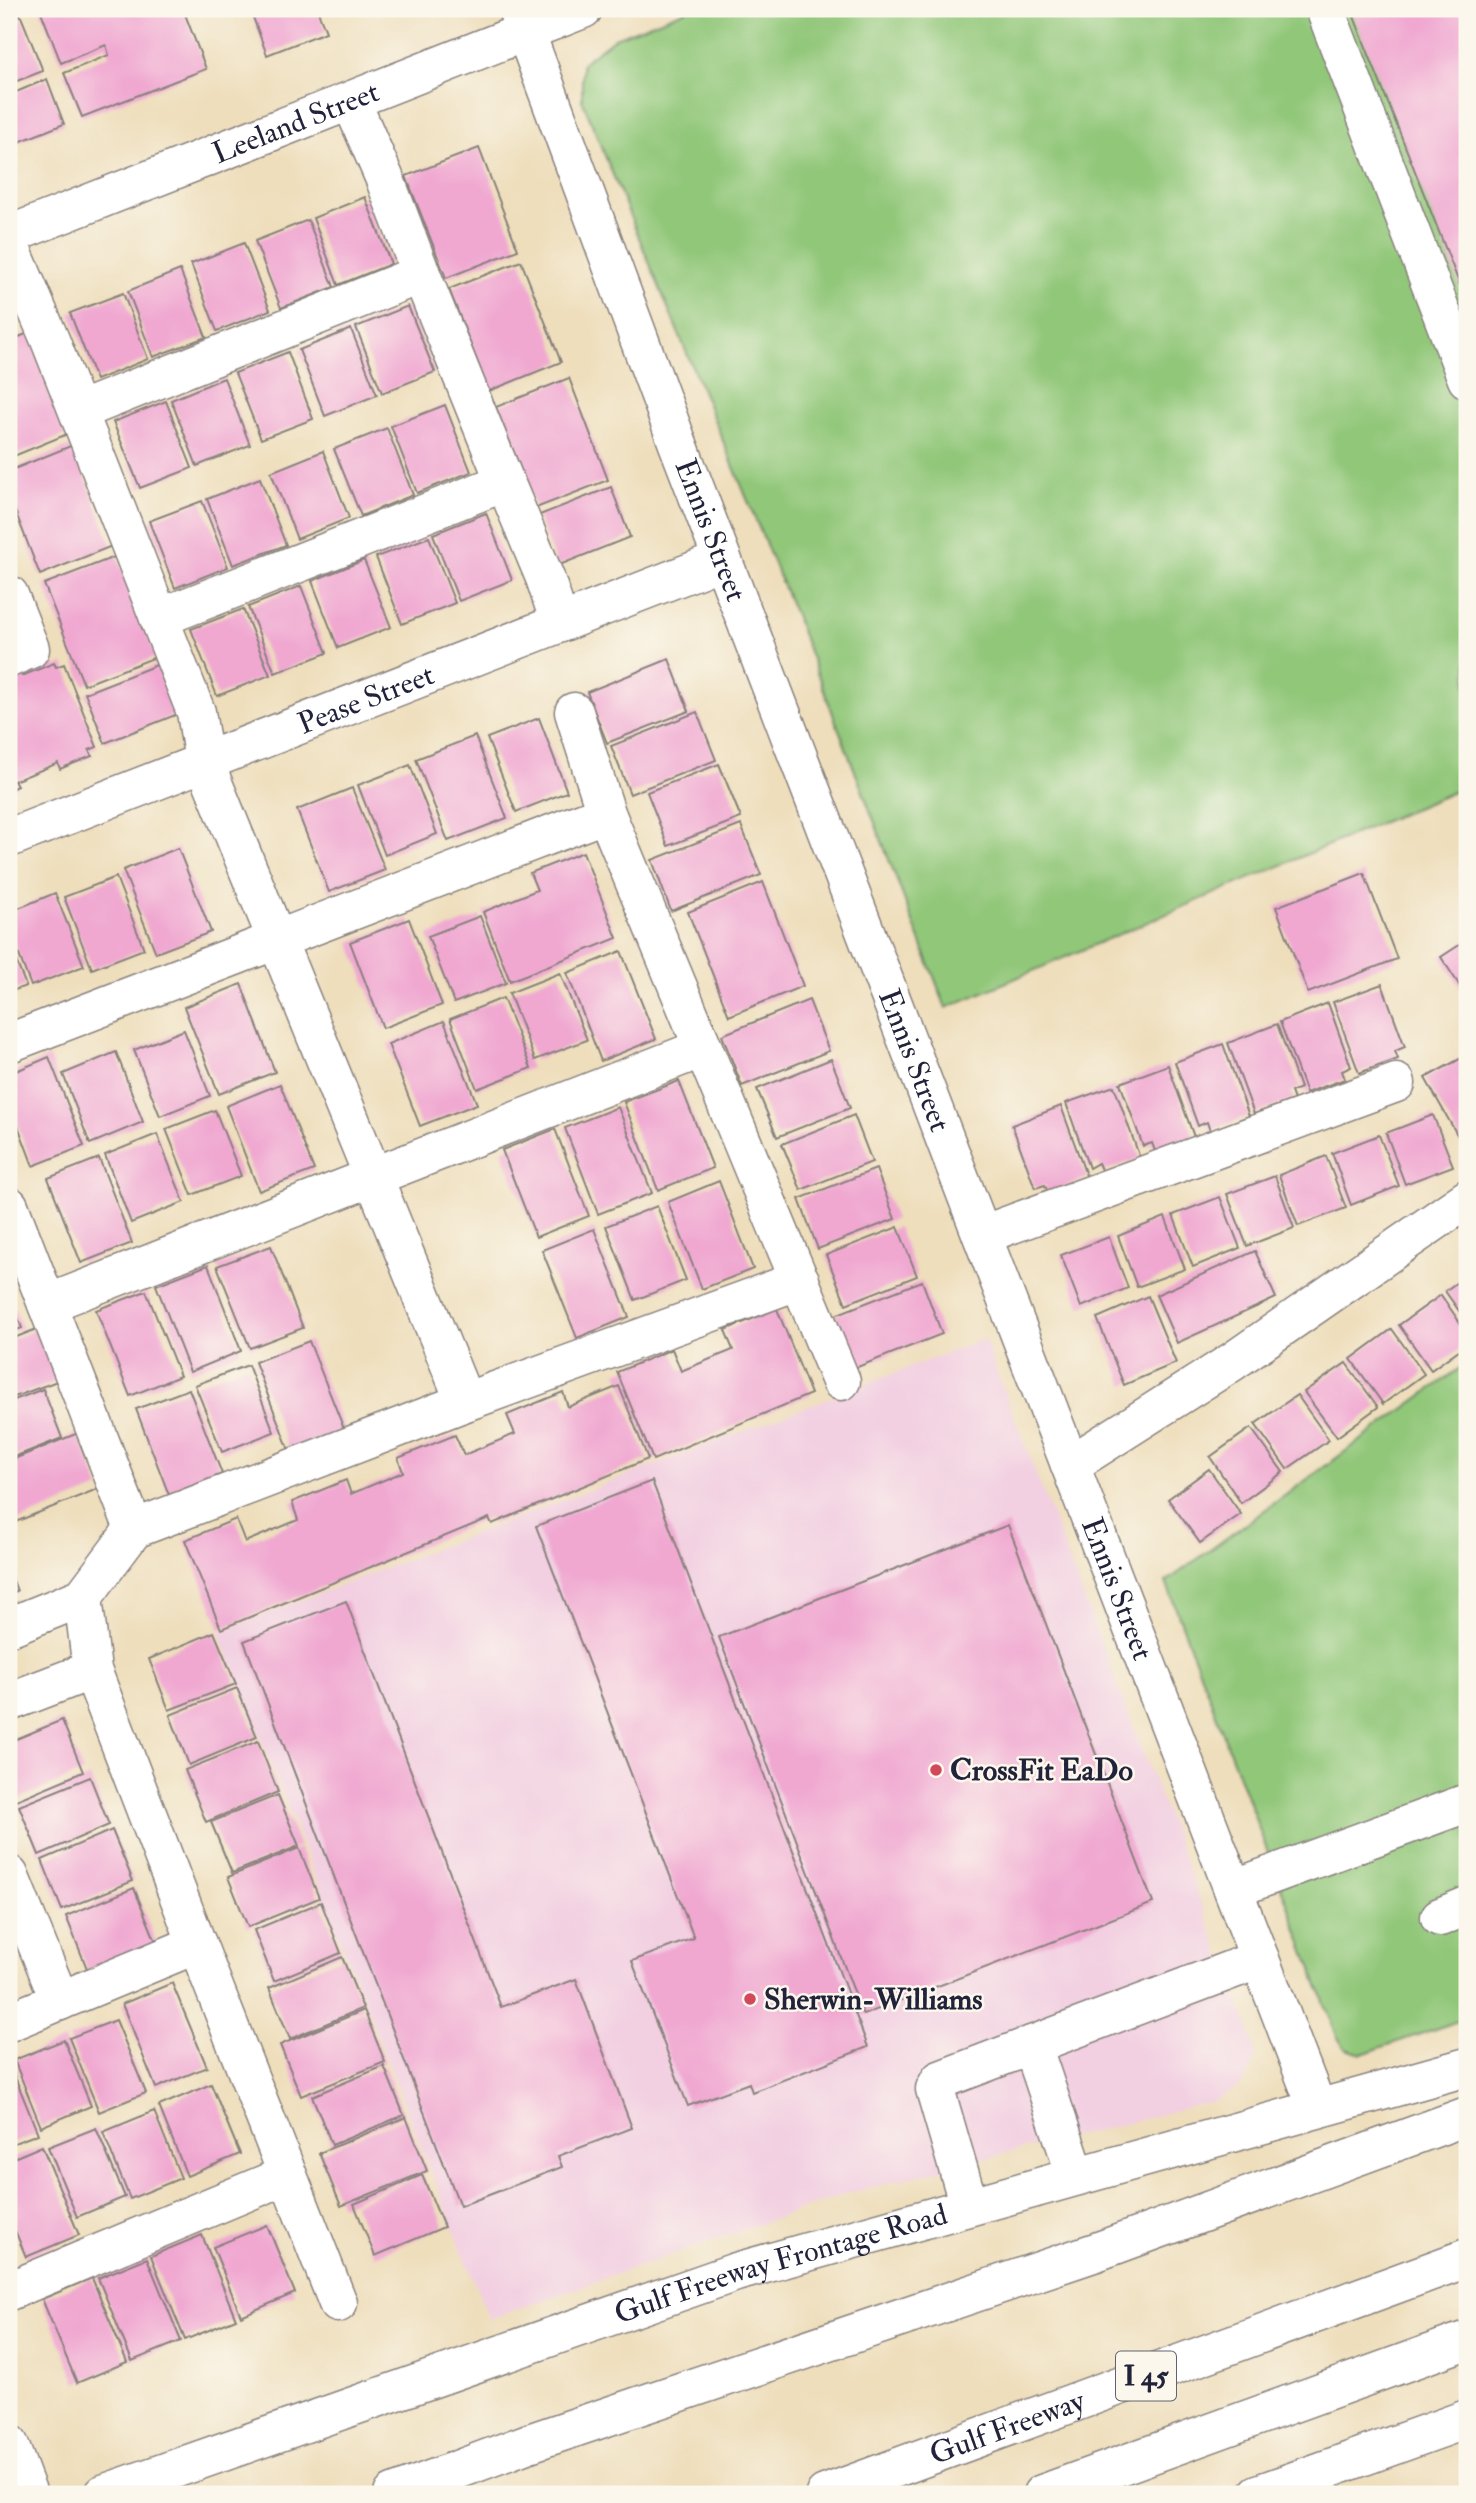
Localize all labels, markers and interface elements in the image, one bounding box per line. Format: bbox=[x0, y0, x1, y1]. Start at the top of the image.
street label: Leeland Street bbox=[207, 73, 384, 172]
street label: Ennis Street bbox=[667, 454, 755, 607]
street label: Pease Street bbox=[292, 656, 439, 742]
street label: Ennis Street bbox=[871, 984, 959, 1137]
street label: Ennis Street bbox=[1073, 1512, 1162, 1665]
place label: CrossFit EaDo bbox=[950, 1752, 1133, 1789]
marker: CrossFit EaDo bbox=[928, 1762, 944, 1778]
place label: Sherwin-Williams bbox=[764, 1981, 983, 2018]
marker: Sherwin-Williams bbox=[742, 1991, 758, 2007]
street label: Gulf Freeway Frontage Road bbox=[609, 2195, 951, 2332]
road number: I 45 bbox=[1116, 2352, 1176, 2400]
street label: Gulf Freeway bbox=[924, 2381, 1090, 2472]

